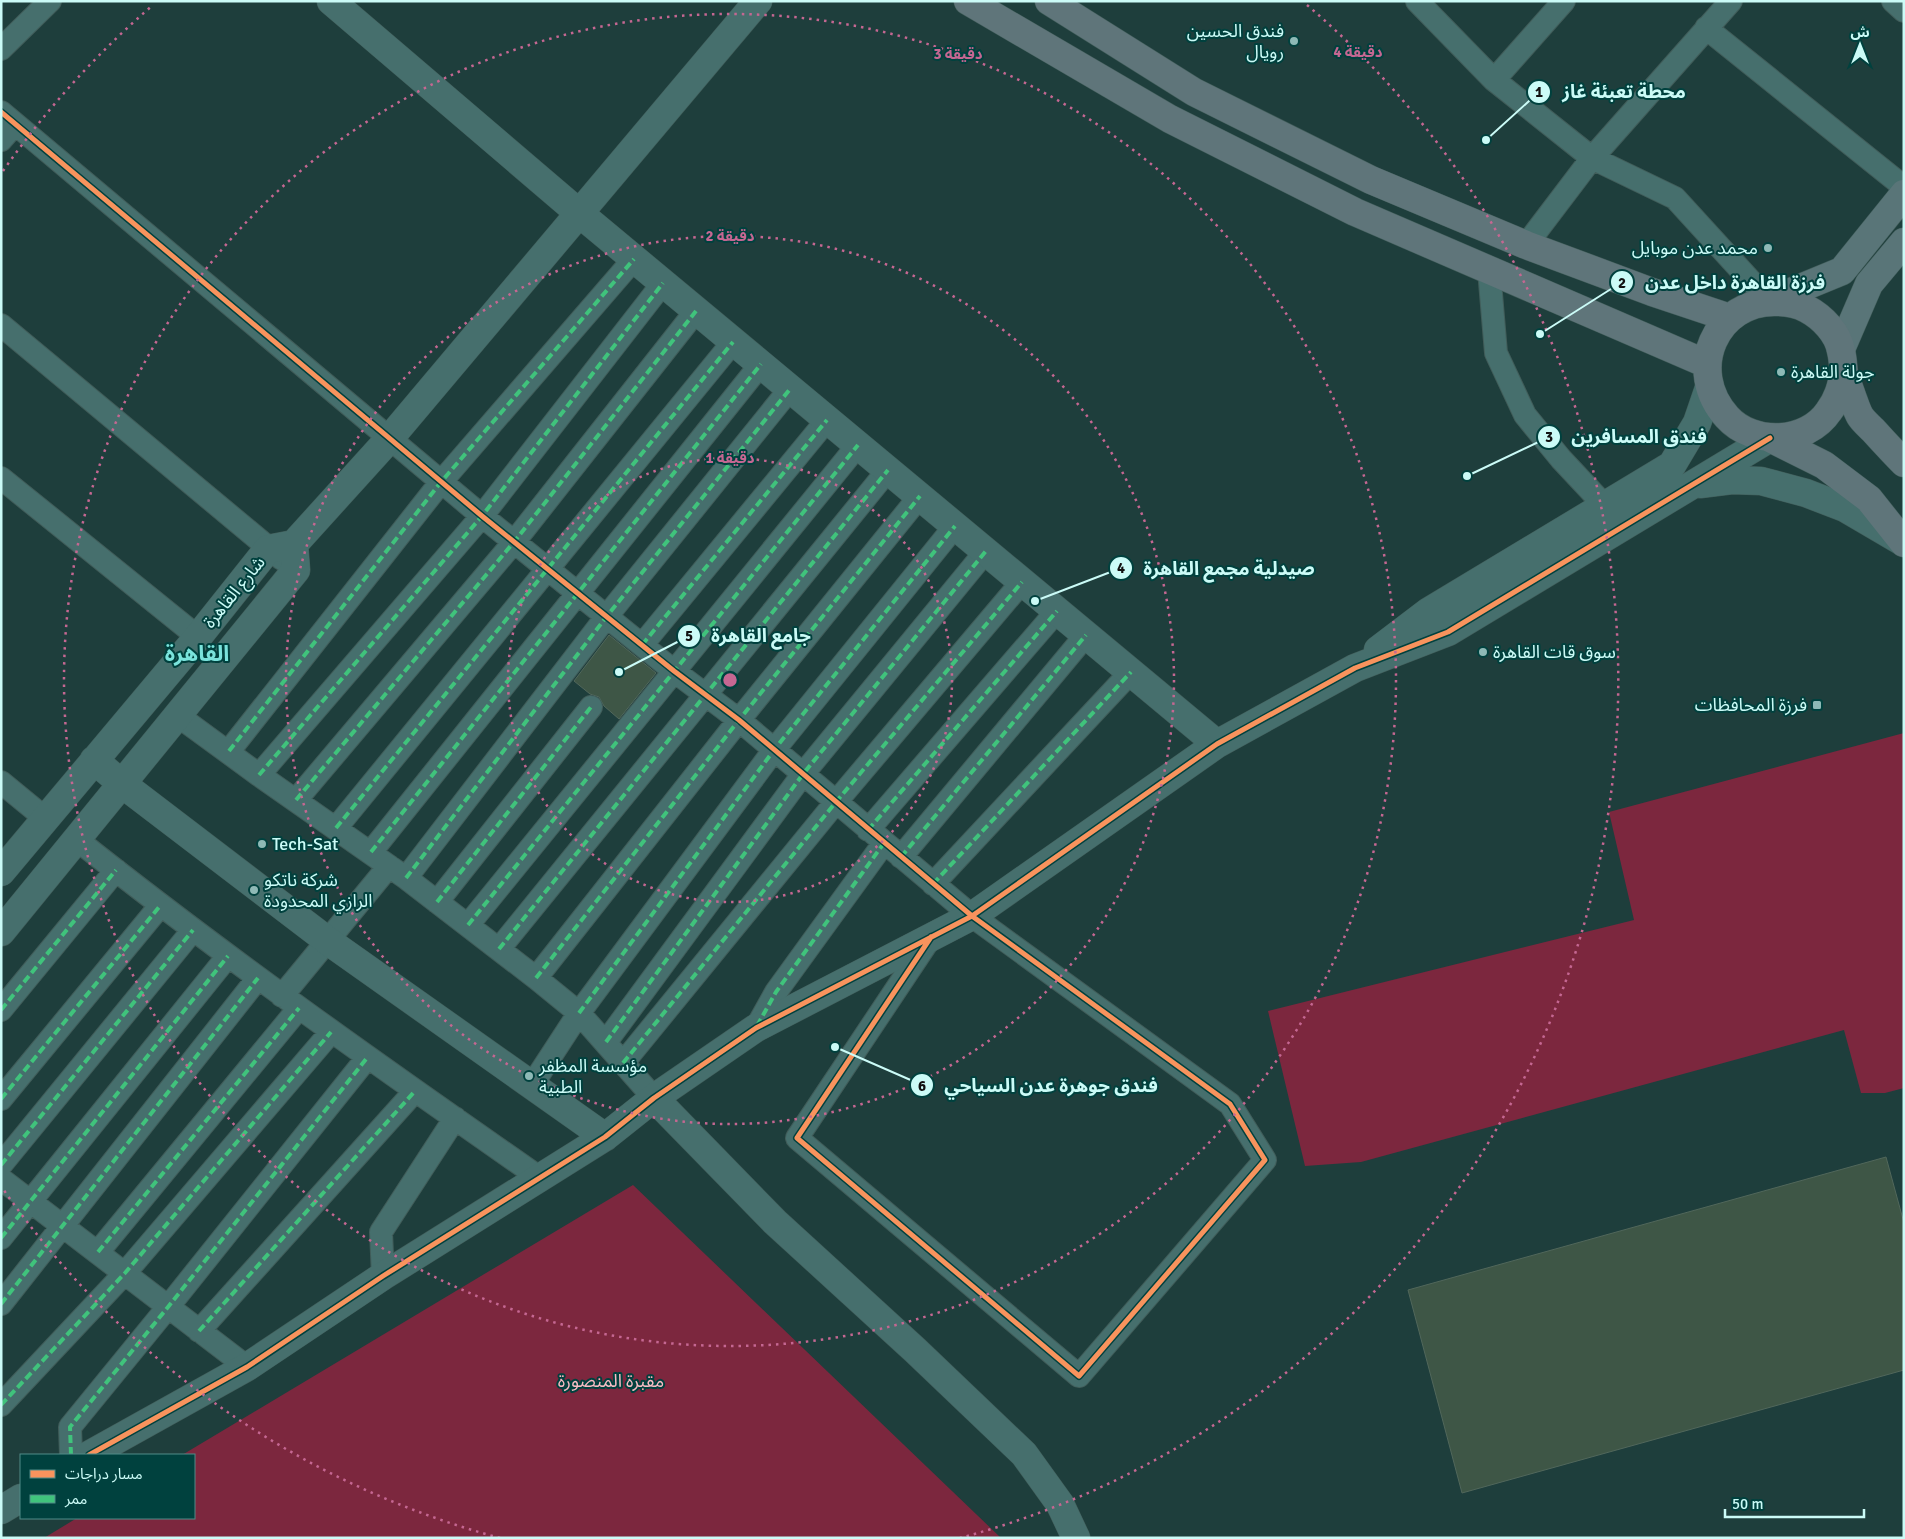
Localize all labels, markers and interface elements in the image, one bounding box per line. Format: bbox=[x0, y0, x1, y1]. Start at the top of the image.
place label: فندق الحسين رويال bbox=[1187, 20, 1284, 63]
north arrow bbox=[1835, 20, 1885, 70]
text: ش bbox=[1850, 24, 1870, 41]
marker: فندق الحسين رويال bbox=[1288, 35, 1300, 47]
text: 4 دقيقة bbox=[1333, 43, 1383, 61]
text: 3 دقيقة bbox=[933, 45, 983, 63]
callout: محطة تعبئة غاز bbox=[1527, 75, 1696, 109]
text: محطة تعبئة غاز bbox=[1561, 80, 1686, 104]
text: 1 bbox=[1535, 83, 1543, 101]
text: 2 دقيقة bbox=[705, 227, 755, 245]
place label: محمد عدن موبايل bbox=[1632, 237, 1758, 259]
marker: محمد عدن موبايل bbox=[1762, 242, 1774, 254]
callout: فرزة القاهرة داخل عدن bbox=[1610, 265, 1835, 299]
text: فرزة القاهرة داخل عدن bbox=[1645, 271, 1825, 295]
text: 2 bbox=[1618, 274, 1626, 292]
place label: جولة القاهرة bbox=[1791, 361, 1875, 383]
marker: جولة القاهرة bbox=[1775, 366, 1787, 378]
callout: فندق المسافرين bbox=[1536, 420, 1717, 454]
text: فندق المسافرين bbox=[1571, 425, 1707, 449]
text: 3 bbox=[1545, 428, 1553, 446]
text: 1 دقيقة bbox=[705, 449, 755, 467]
callout: صيدلية مجمع القاهرة bbox=[1108, 551, 1325, 585]
street label: شارع القاهرة bbox=[198, 552, 272, 634]
text: صيدلية مجمع القاهرة bbox=[1143, 557, 1315, 583]
text: 4 bbox=[1117, 559, 1125, 577]
callout: جامع القاهرة bbox=[676, 619, 821, 653]
text: جامع القاهرة bbox=[711, 624, 811, 650]
text: 5 bbox=[685, 627, 693, 645]
district label: القاهرة bbox=[165, 640, 229, 667]
place label: سوق قات القاهرة bbox=[1493, 641, 1616, 663]
marker: سوق قات القاهرة bbox=[1477, 646, 1489, 658]
centre of rings bbox=[721, 671, 739, 689]
place label: فرزة المحافظات bbox=[1695, 694, 1807, 716]
marker: فرزة المحافظات bbox=[1811, 699, 1823, 711]
place label: Tech-Sat bbox=[272, 833, 338, 855]
marker: Tech-Sat bbox=[256, 838, 268, 850]
place label: شركة ناتكو الرازي المحدودة bbox=[264, 869, 373, 914]
marker: شركة ناتكو الرازي المحدودة bbox=[248, 884, 260, 896]
place label: مؤسسة المظفر الطبية bbox=[538, 1055, 647, 1098]
callout: فندق جوهرة عدن السياحي bbox=[909, 1068, 1168, 1102]
marker: مؤسسة المظفر الطبية bbox=[523, 1070, 535, 1082]
text: فندق جوهرة عدن السياحي bbox=[944, 1074, 1158, 1100]
text: 6 bbox=[918, 1077, 926, 1095]
park label: مقبرة المنصورة bbox=[558, 1370, 664, 1392]
legend bbox=[20, 1454, 195, 1519]
text: مسار دراجات bbox=[65, 1465, 143, 1483]
scale bar bbox=[1725, 1486, 1864, 1518]
text: ممر bbox=[64, 1490, 88, 1508]
text: 50 m bbox=[1732, 1495, 1763, 1513]

